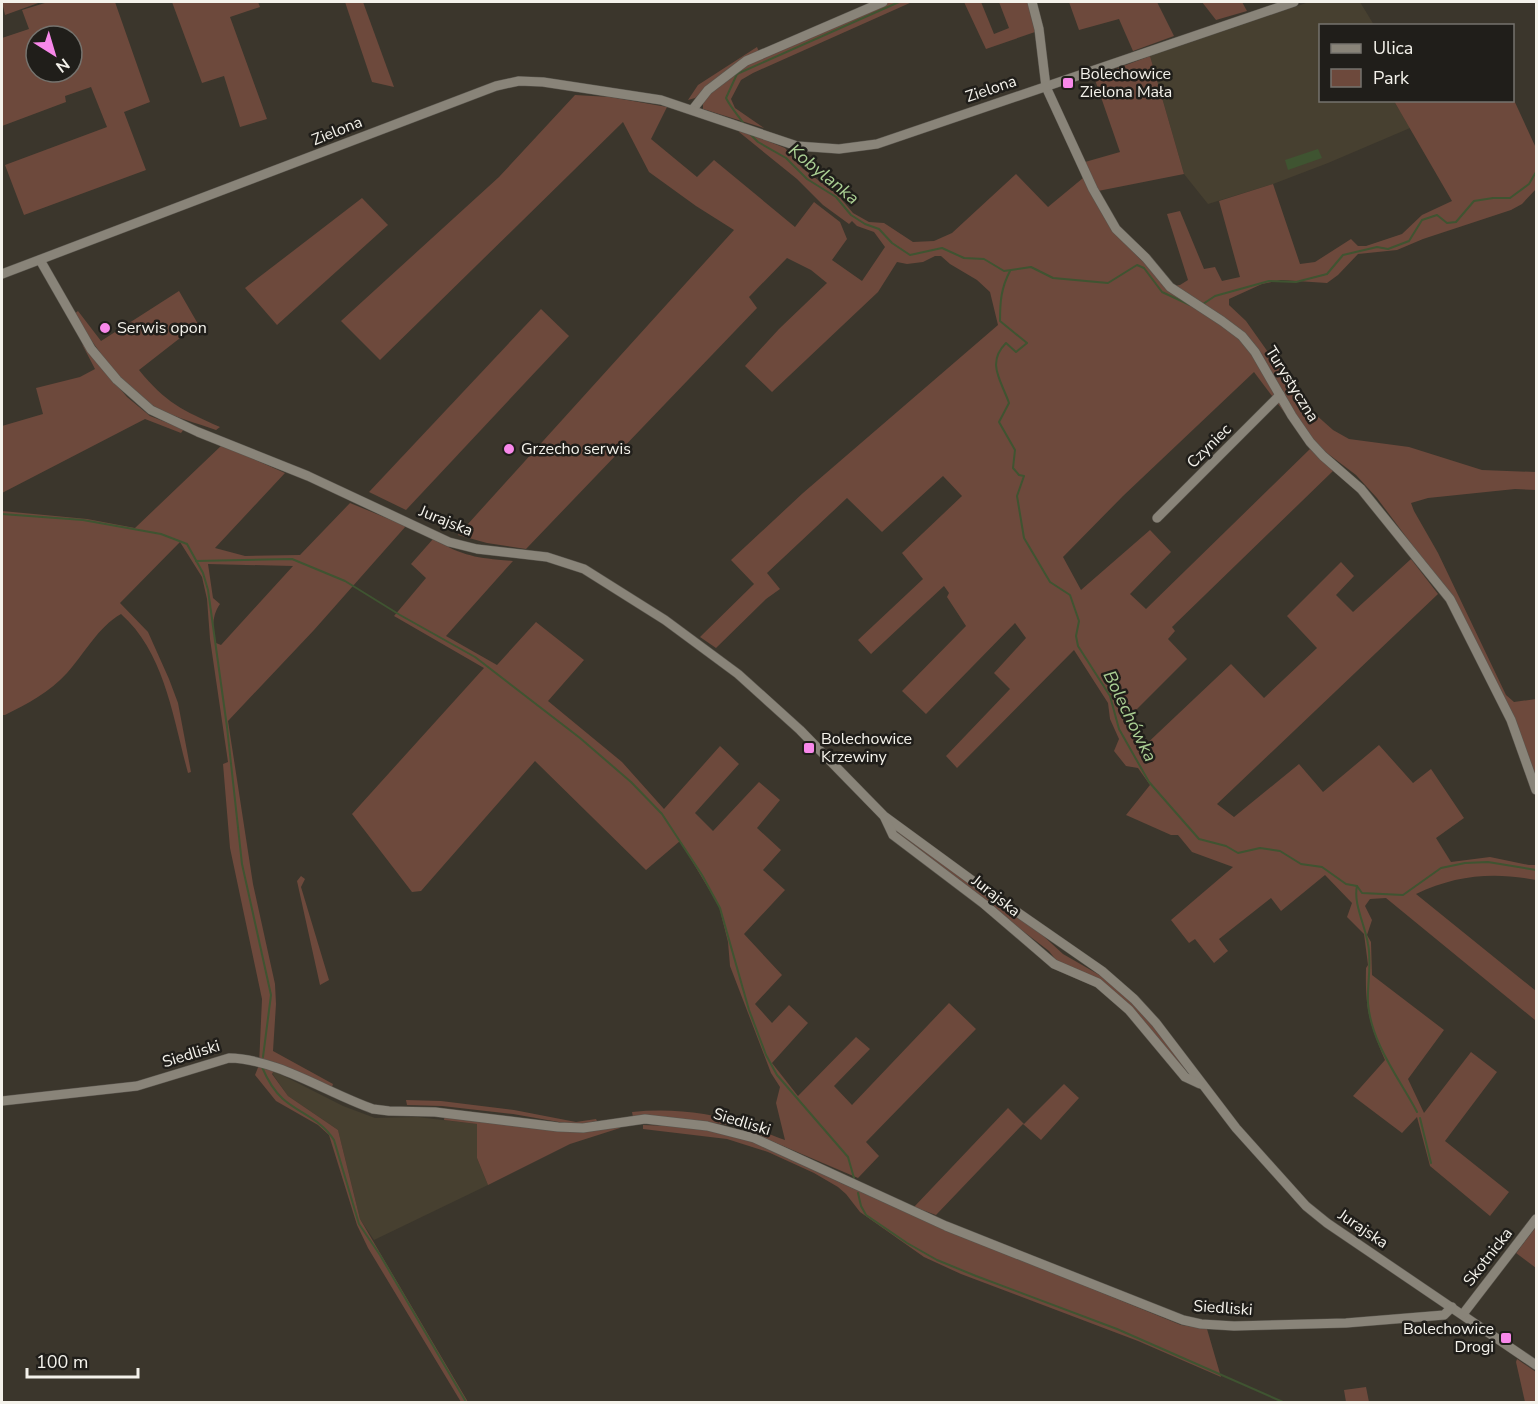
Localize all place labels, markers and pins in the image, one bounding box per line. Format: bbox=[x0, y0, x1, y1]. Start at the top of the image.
place label: Bolechowice Zielona Mała bbox=[1080, 63, 1172, 103]
marker: Bolechowice Zielona Mała bbox=[1061, 76, 1075, 90]
place label: Serwis opon bbox=[117, 317, 207, 339]
marker: Serwis opon bbox=[98, 321, 112, 335]
place label: Grzecho serwis bbox=[521, 438, 631, 460]
marker: Grzecho serwis bbox=[502, 442, 516, 456]
place label: Bolechowice Krzewiny bbox=[821, 728, 912, 768]
marker: Bolechowice Krzewiny bbox=[802, 741, 816, 755]
place label: Bolechowice Drogi bbox=[1403, 1318, 1494, 1358]
marker: Bolechowice Drogi bbox=[1499, 1331, 1513, 1345]

